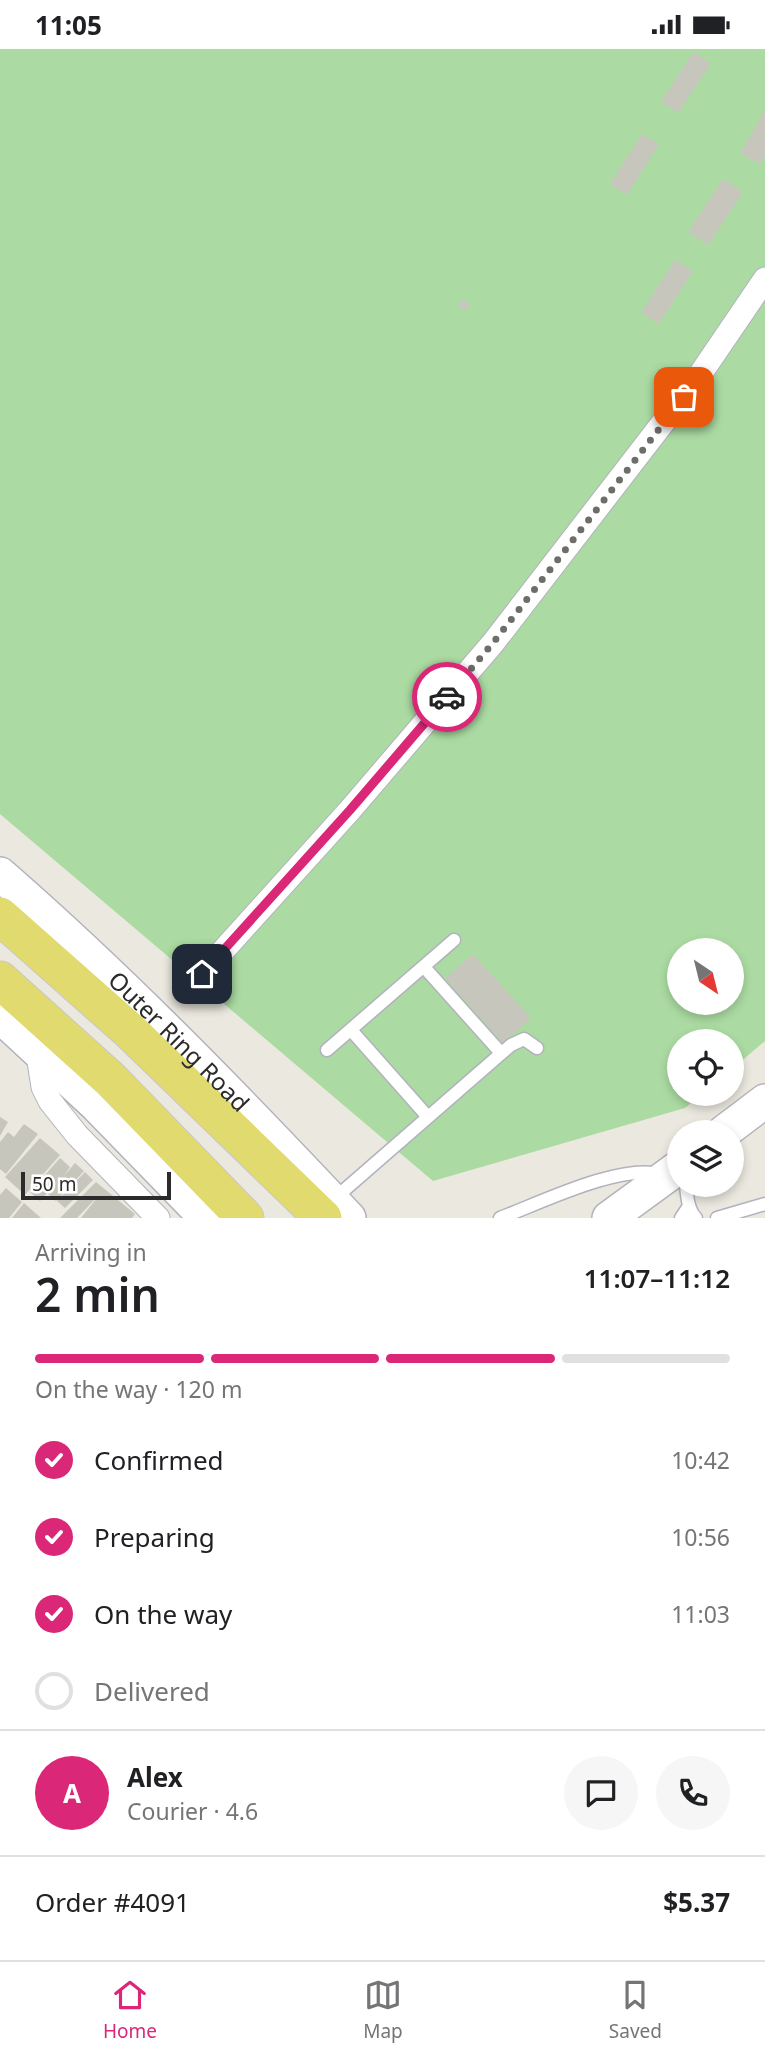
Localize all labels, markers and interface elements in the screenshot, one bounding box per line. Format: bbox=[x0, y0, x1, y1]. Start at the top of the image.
text: 11:05 bbox=[35, 7, 102, 43]
pin bbox=[654, 367, 714, 427]
icon: bag bbox=[665, 378, 703, 416]
courier bbox=[412, 662, 482, 732]
icon: car bbox=[428, 678, 466, 716]
north arrow bbox=[667, 938, 744, 1015]
map controls bbox=[667, 938, 744, 1197]
pin bbox=[172, 944, 232, 1004]
icon: home bbox=[183, 955, 221, 993]
street label: Outer Ring Road bbox=[102, 963, 257, 1119]
button: locate bbox=[667, 1029, 744, 1106]
button: layers bbox=[667, 1120, 744, 1197]
scale bar bbox=[21, 1169, 172, 1201]
text: 50 m bbox=[32, 1171, 76, 1197]
text: Arriving in bbox=[35, 1236, 147, 1268]
text: 11:07–11:12 bbox=[584, 1260, 730, 1296]
text: 2 min bbox=[35, 1263, 160, 1325]
text: On the way · 120 m bbox=[35, 1373, 242, 1405]
icon: check bbox=[35, 1441, 73, 1479]
text: Confirmed bbox=[94, 1442, 224, 1478]
text: 10:42 bbox=[671, 1444, 730, 1476]
icon: check bbox=[35, 1518, 73, 1556]
text: Preparing bbox=[94, 1519, 215, 1555]
text: 10:56 bbox=[671, 1521, 730, 1553]
icon: check bbox=[35, 1595, 73, 1633]
text: On the way bbox=[94, 1596, 232, 1632]
text: 11:03 bbox=[671, 1598, 730, 1630]
text: Delivered bbox=[94, 1673, 210, 1709]
button: chat bbox=[564, 1756, 638, 1830]
button: phone bbox=[656, 1756, 730, 1830]
text: Alex bbox=[127, 1759, 183, 1795]
text: A bbox=[63, 1775, 81, 1811]
text: Courier · 4.6 bbox=[127, 1795, 258, 1827]
text: Order #4091 bbox=[35, 1884, 190, 1920]
text: $5.37 bbox=[663, 1884, 730, 1920]
tab: Home bbox=[103, 1976, 157, 2044]
tab: Map bbox=[363, 1976, 403, 2044]
tab: Saved bbox=[609, 1976, 662, 2044]

